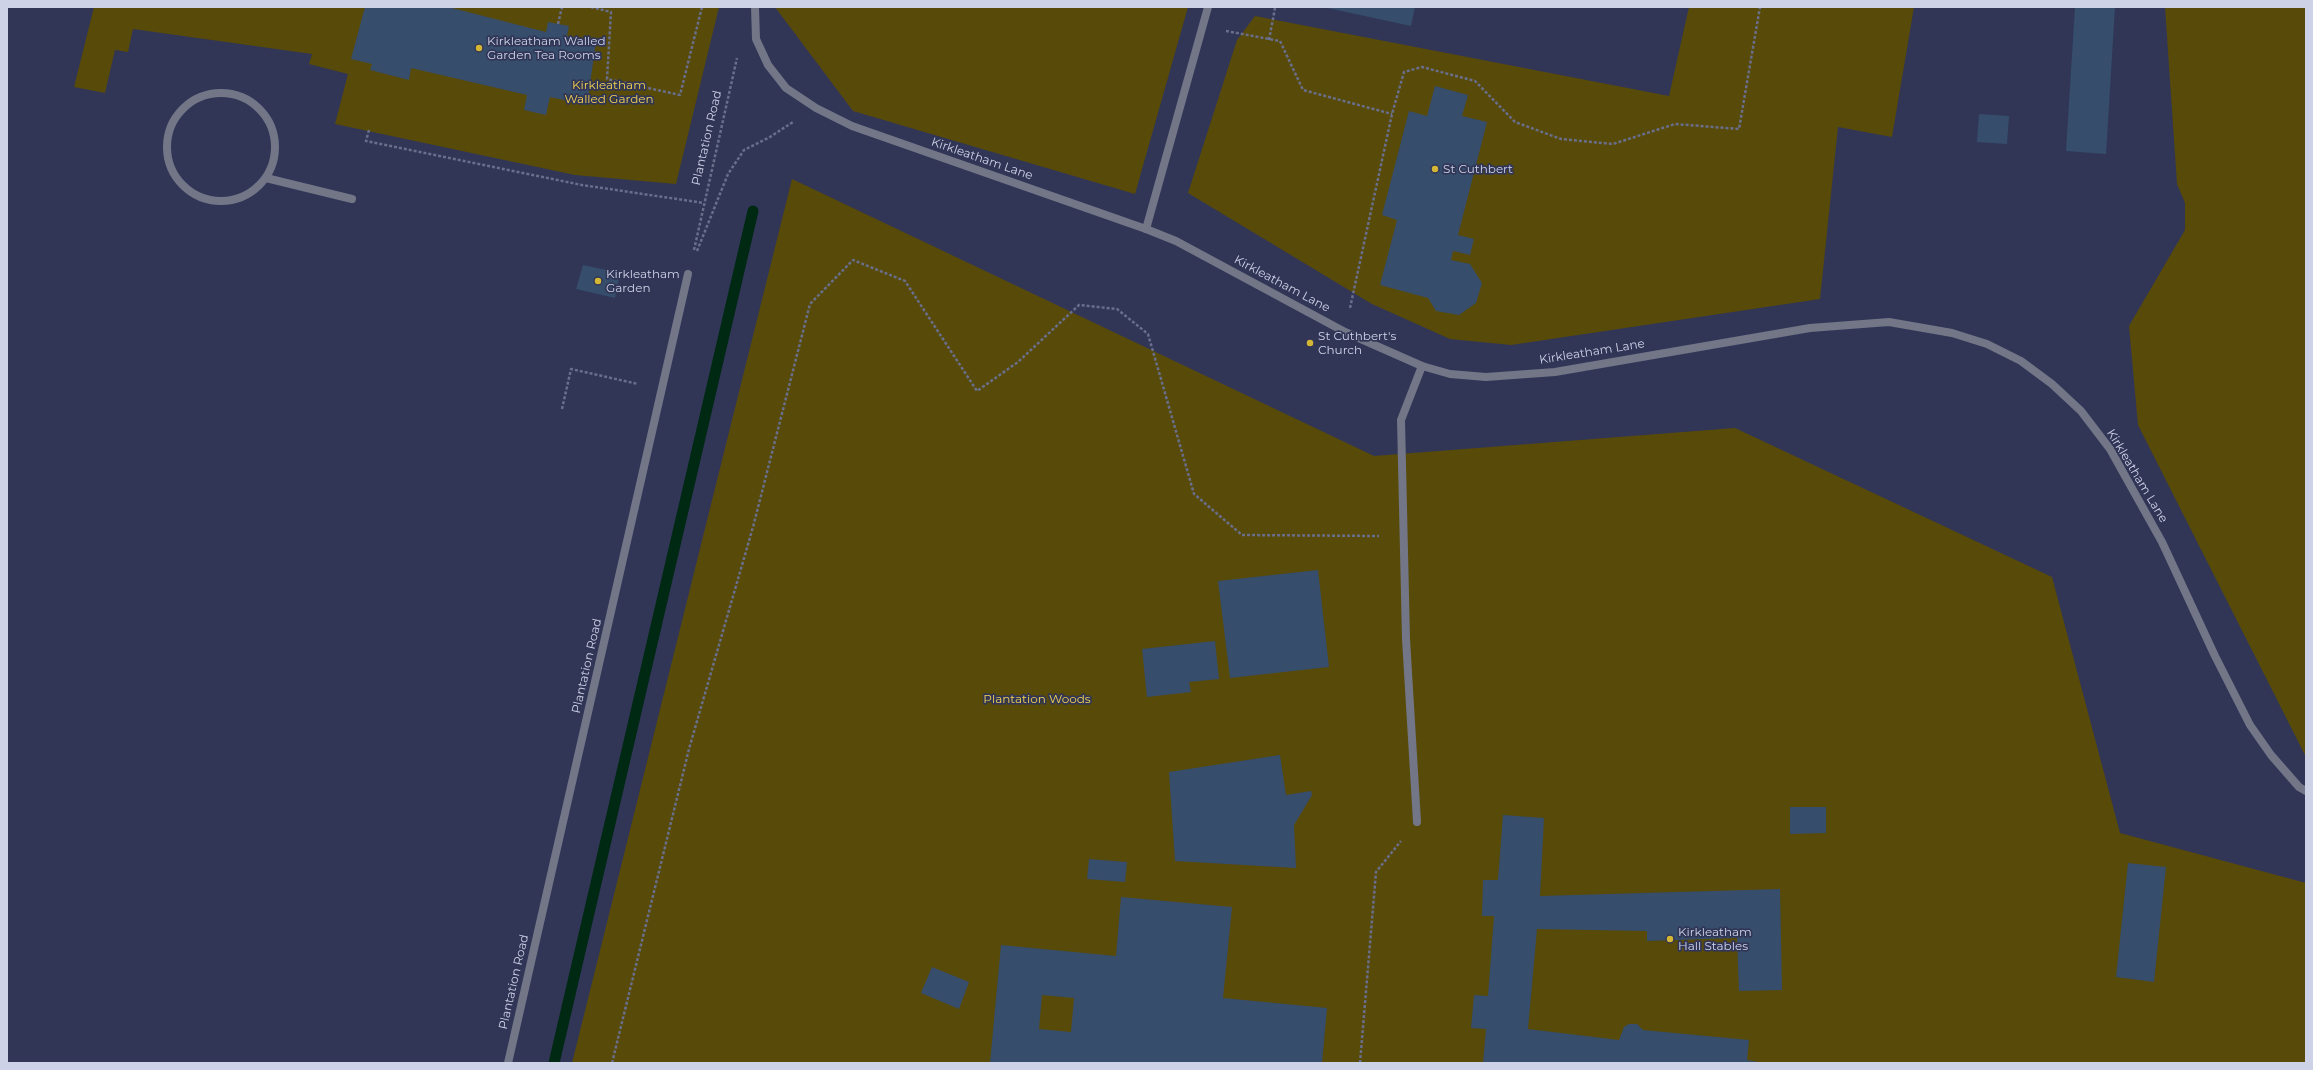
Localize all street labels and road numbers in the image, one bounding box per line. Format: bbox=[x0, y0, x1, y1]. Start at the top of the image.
street label: Plantation Road bbox=[689, 89, 725, 187]
street label: Kirkleatham Lane bbox=[929, 135, 1035, 183]
street label: Kirkleatham Lane bbox=[1232, 253, 1332, 315]
street label: Kirkleatham Lane bbox=[1538, 337, 1646, 367]
street label: Kirkleatham Lane bbox=[2103, 427, 2171, 525]
street label: Plantation Road bbox=[569, 617, 605, 715]
street label: Plantation Road bbox=[496, 933, 532, 1031]

